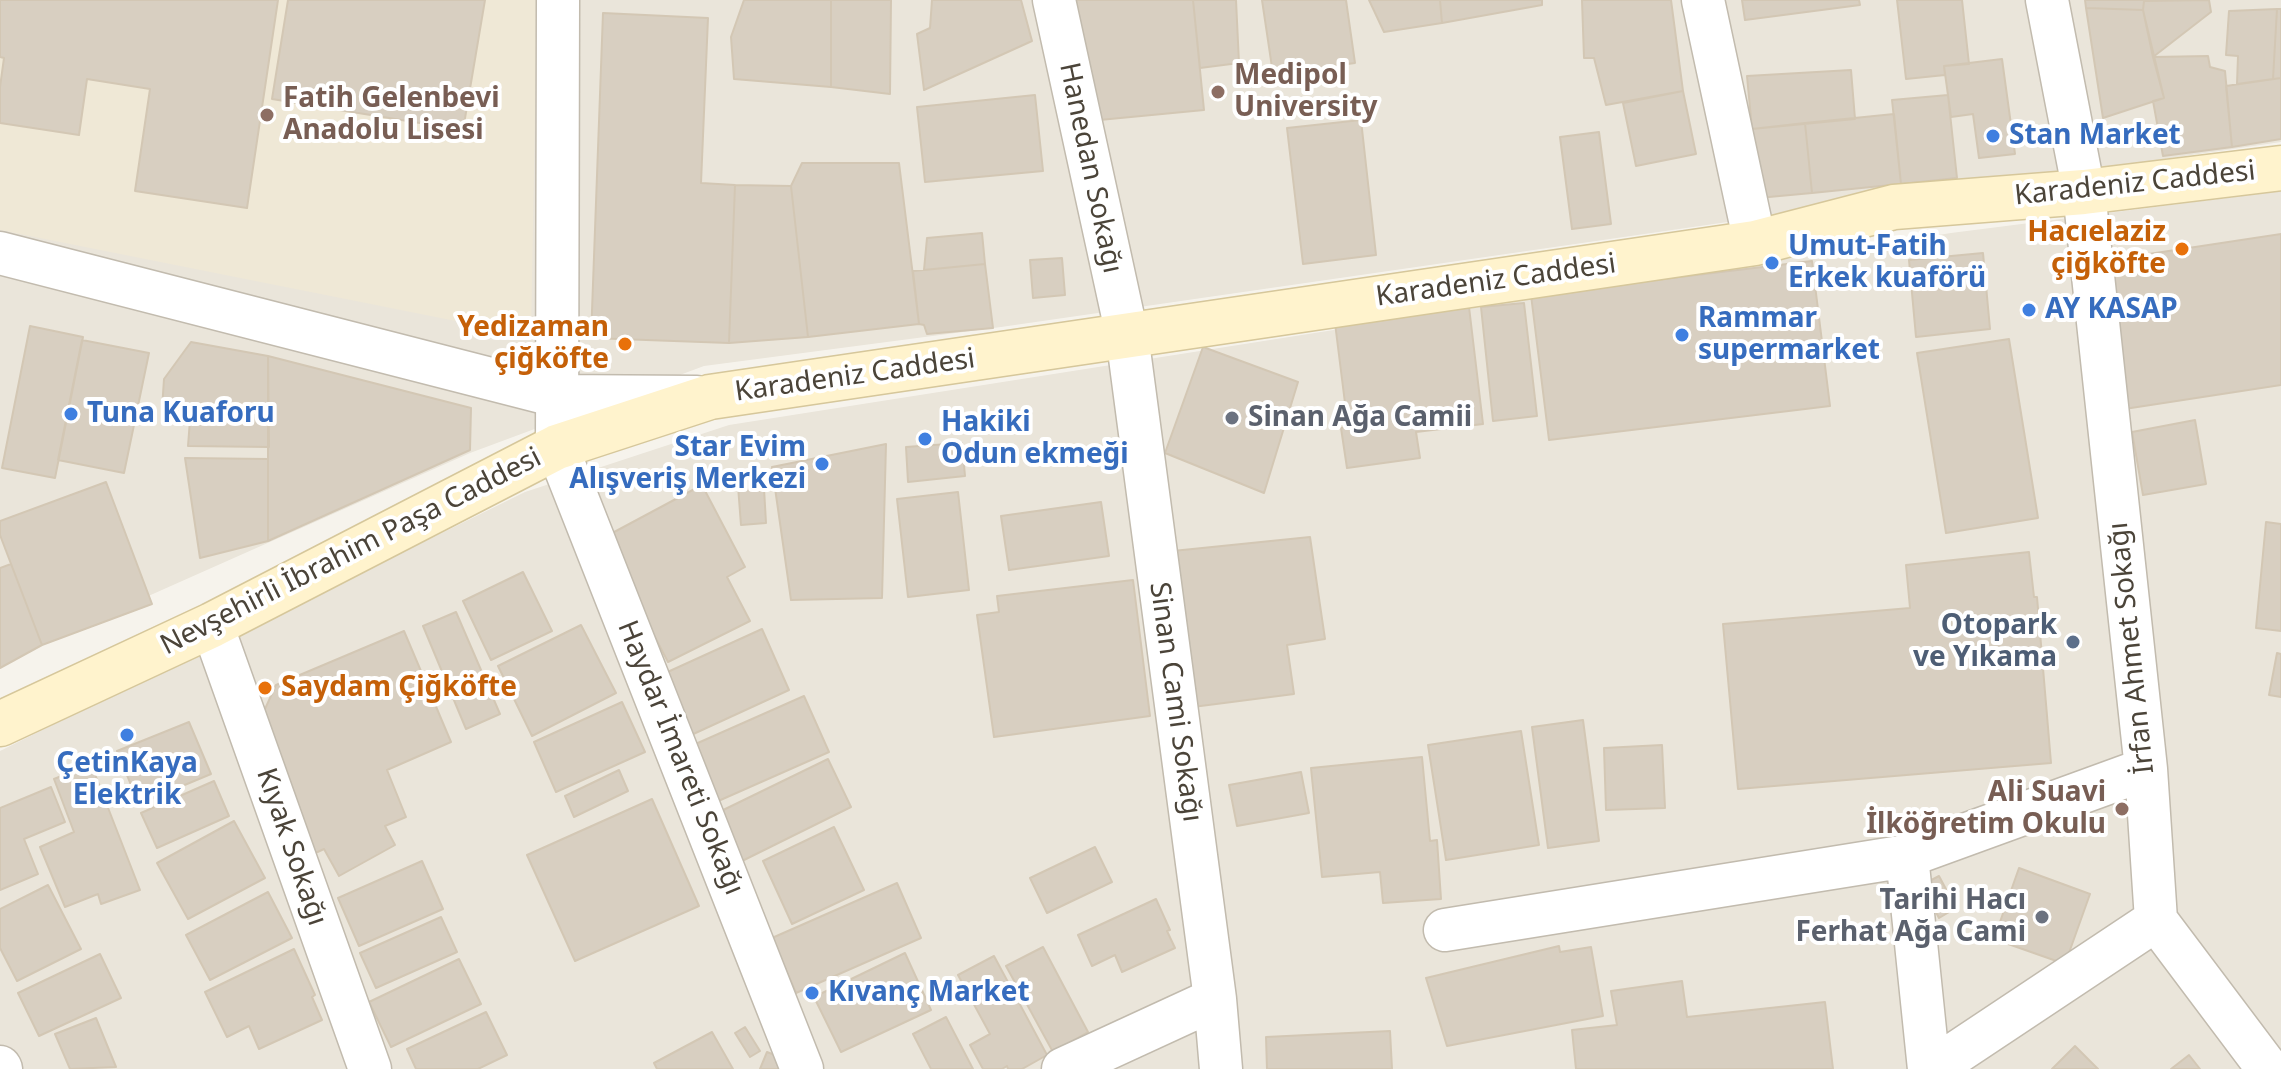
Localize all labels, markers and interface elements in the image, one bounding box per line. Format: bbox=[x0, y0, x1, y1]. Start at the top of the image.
place label: Medipol University bbox=[1234, 59, 1378, 125]
street label: Hanedan Sokağı bbox=[1051, 60, 1129, 276]
place label: Fatih Gelenbevi Anadolu Lisesi bbox=[283, 82, 500, 148]
marker: Medipol University bbox=[1209, 83, 1227, 101]
marker: Fatih Gelenbevi Anadolu Lisesi bbox=[258, 106, 276, 124]
place label: Stan Market bbox=[2009, 119, 2181, 153]
marker: Stan Market bbox=[1984, 127, 2002, 145]
street label: Karadeniz Caddesi bbox=[2013, 155, 2257, 213]
place label: Hacıelaziz çiğköfte bbox=[2027, 216, 2166, 282]
place label: Umut-Fatih Erkek kuaförü bbox=[1788, 230, 1986, 296]
marker: Hacıelaziz çiğköfte bbox=[2173, 240, 2191, 258]
street label: Karadeniz Caddesi bbox=[1374, 248, 1618, 314]
marker: Umut-Fatih Erkek kuaförü bbox=[1763, 254, 1781, 272]
place label: AY KASAP bbox=[2045, 293, 2178, 327]
marker: AY KASAP bbox=[2020, 301, 2038, 319]
place label: Rammar supermarket bbox=[1698, 302, 1880, 368]
place label: Yedizaman çiğköfte bbox=[457, 311, 609, 377]
marker: Rammar supermarket bbox=[1673, 326, 1691, 344]
marker: Yedizaman çiğköfte bbox=[616, 335, 634, 353]
street label: Karadeniz Caddesi bbox=[733, 343, 977, 409]
place label: Tuna Kuaforu bbox=[87, 397, 275, 431]
place label: Sinan Ağa Camii bbox=[1248, 401, 1472, 435]
marker: Tuna Kuaforu bbox=[62, 405, 80, 423]
place label: Hakiki Odun ekmeği bbox=[941, 406, 1129, 472]
marker: Sinan Ağa Camii bbox=[1223, 409, 1241, 427]
marker: Hakiki Odun ekmeği bbox=[916, 430, 934, 448]
place label: Star Evim Alışveriş Merkezi bbox=[569, 431, 806, 497]
street label: Nevşehirli İbrahim Paşa Caddesi bbox=[155, 441, 547, 663]
marker: Star Evim Alışveriş Merkezi bbox=[813, 455, 831, 473]
street label: İrfan Ahmet Sokağı bbox=[2102, 520, 2162, 776]
street label: Sinan Cami Sokağı bbox=[1142, 580, 1208, 824]
place label: Otopark ve Yıkama bbox=[1913, 609, 2057, 675]
street label: Haydar İmareti Sokağı bbox=[610, 616, 750, 900]
marker: Otopark ve Yıkama bbox=[2064, 633, 2082, 651]
place label: Saydam Çiğköfte bbox=[281, 671, 517, 705]
marker: Saydam Çiğköfte bbox=[256, 679, 274, 697]
marker: ÇetinKaya Elektrik bbox=[118, 726, 136, 744]
place label: ÇetinKaya Elektrik bbox=[56, 747, 198, 813]
street label: Kıyak Sokağı bbox=[248, 764, 334, 930]
place label: Ali Suavi İlköğretim Okulu bbox=[1866, 776, 2106, 842]
marker: Ali Suavi İlköğretim Okulu bbox=[2113, 800, 2131, 818]
place label: Tarihi Hacı Ferhat Ağa Cami bbox=[1795, 884, 2026, 950]
marker: Tarihi Hacı Ferhat Ağa Cami bbox=[2033, 908, 2051, 926]
place label: Kıvanç Market bbox=[828, 976, 1030, 1010]
marker: Kıvanç Market bbox=[803, 984, 821, 1002]

